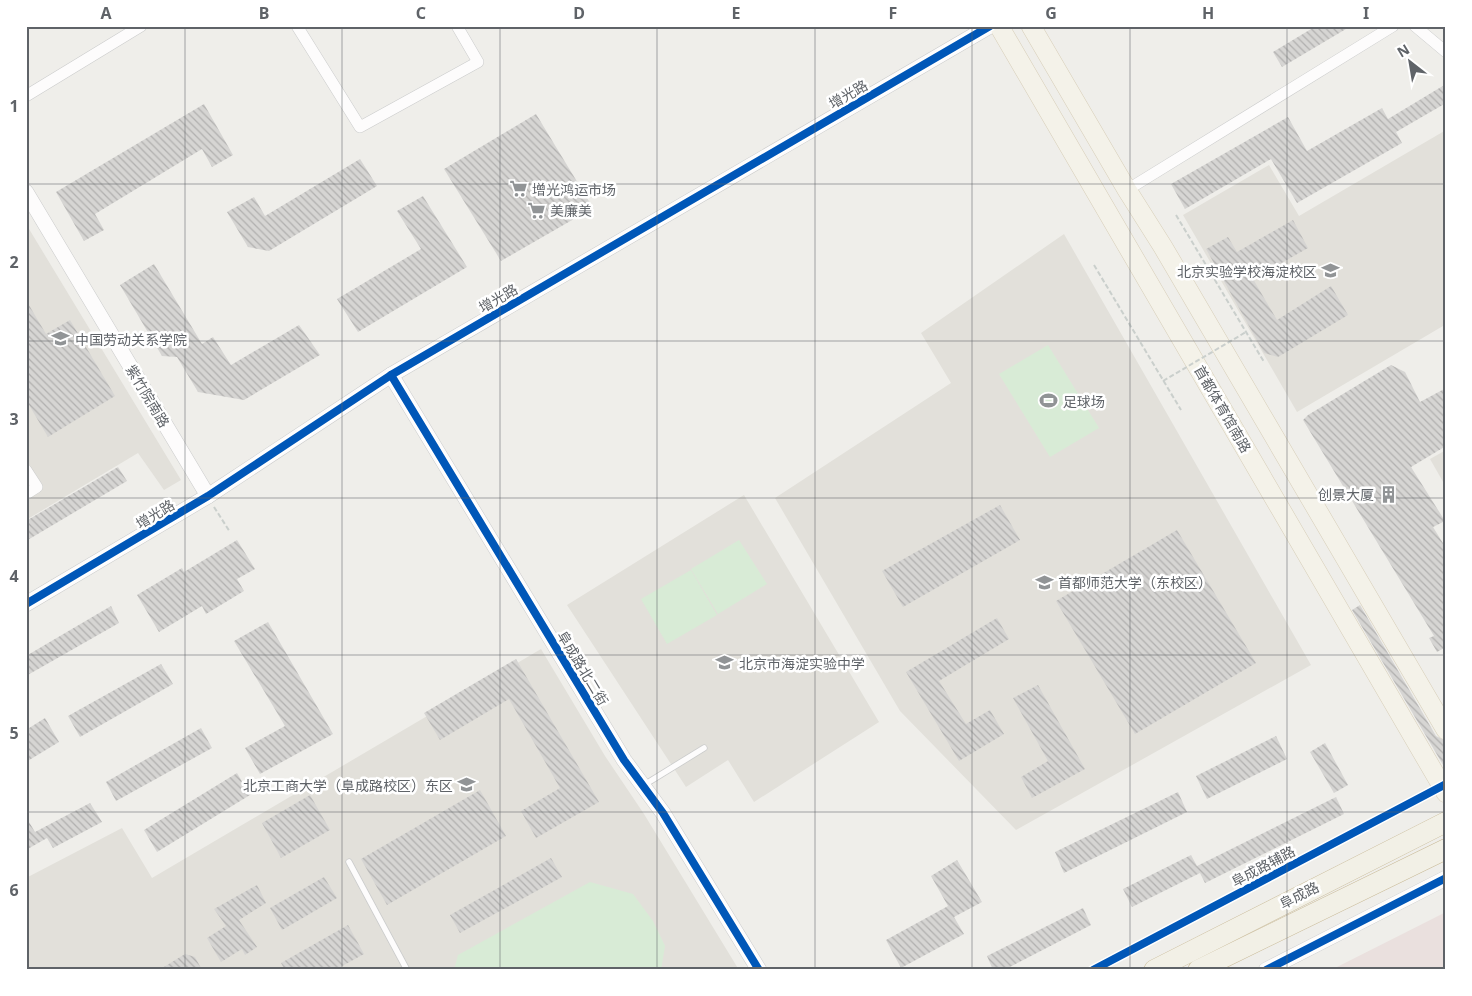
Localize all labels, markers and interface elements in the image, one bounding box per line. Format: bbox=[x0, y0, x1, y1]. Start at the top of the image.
text: A bbox=[100, 2, 112, 24]
text: B bbox=[259, 2, 269, 24]
text: C bbox=[416, 2, 426, 24]
text: D bbox=[573, 2, 585, 24]
text: E bbox=[732, 2, 741, 24]
text: F bbox=[889, 2, 897, 24]
text: G bbox=[1045, 2, 1057, 24]
text: H bbox=[1202, 2, 1214, 24]
text: I bbox=[1363, 2, 1369, 24]
north arrow bbox=[1384, 38, 1434, 88]
text: N bbox=[1393, 39, 1413, 62]
street label: 增光路 bbox=[825, 75, 871, 113]
text: 1 bbox=[9, 95, 19, 117]
supermarket icon: 增光鸿运市场 bbox=[508, 179, 528, 199]
place label: 增光鸿运市场 bbox=[532, 180, 616, 199]
supermarket icon: 美廉美 bbox=[526, 200, 546, 220]
place label: 美廉美 bbox=[550, 201, 592, 220]
text: 2 bbox=[9, 251, 19, 273]
school or university icon: 北京实验学校海淀校区 bbox=[1321, 261, 1341, 281]
place label: 北京实验学校海淀校区 bbox=[1177, 262, 1317, 281]
street label: 增光路 bbox=[475, 279, 521, 317]
school or university icon: 中国劳动关系学院 bbox=[51, 329, 71, 349]
place label: 中国劳动关系学院 bbox=[75, 330, 187, 349]
street label: 紫竹院南路 bbox=[122, 361, 174, 431]
street label: 首都体育馆南路 bbox=[1190, 362, 1256, 456]
sports icon: 足球场 bbox=[1039, 391, 1059, 411]
place label: 足球场 bbox=[1063, 392, 1105, 411]
text: 3 bbox=[9, 408, 19, 430]
building icon: 创景大厦 bbox=[1378, 484, 1398, 504]
place label: 创景大厦 bbox=[1318, 485, 1374, 504]
street label: 增光路 bbox=[132, 495, 178, 533]
text: 4 bbox=[9, 565, 19, 587]
school or university icon: 首都师范大学（东校区） bbox=[1034, 572, 1054, 592]
place label: 首都师范大学（东校区） bbox=[1058, 573, 1212, 592]
street label: 阜成路北二街 bbox=[553, 627, 613, 709]
school or university icon: 北京市海淀实验中学 bbox=[715, 653, 735, 673]
place label: 北京市海淀实验中学 bbox=[739, 654, 865, 673]
text: 5 bbox=[9, 722, 19, 744]
school or university icon: 北京工商大学（阜成路校区）东区 bbox=[457, 775, 477, 795]
place label: 北京工商大学（阜成路校区）东区 bbox=[243, 776, 453, 795]
street label: 阜成路辅路 bbox=[1228, 841, 1298, 891]
street label: 阜成路 bbox=[1276, 877, 1322, 913]
text: 6 bbox=[9, 879, 19, 901]

